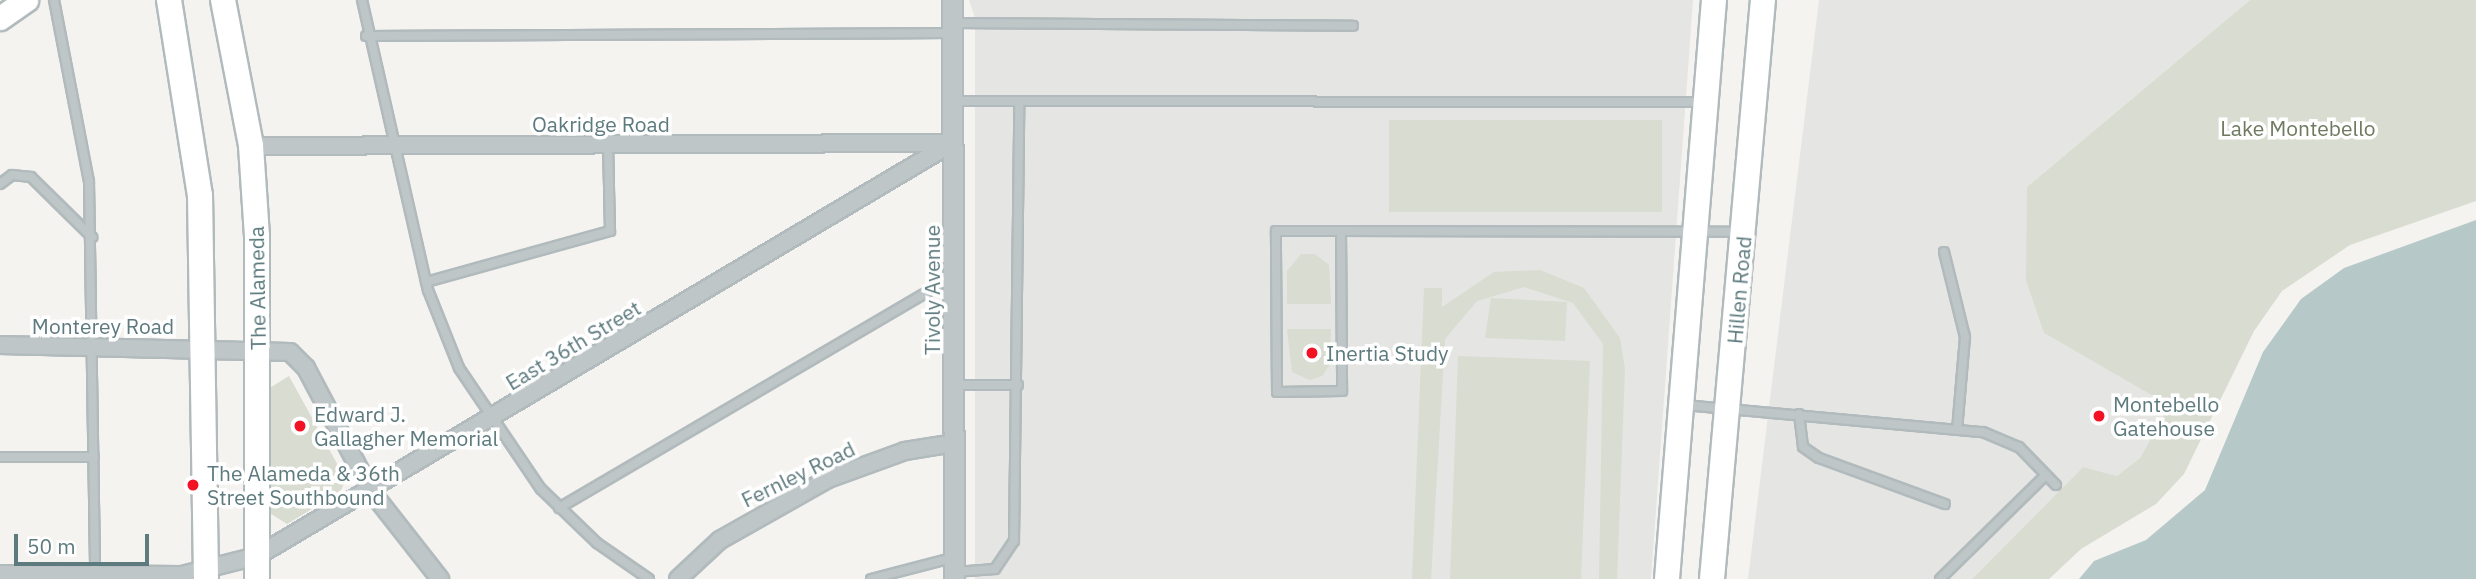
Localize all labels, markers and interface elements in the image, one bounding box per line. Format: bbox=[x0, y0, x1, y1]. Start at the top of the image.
street label: Oakridge Road bbox=[532, 111, 670, 137]
park label: Lake Montebello bbox=[2220, 115, 2376, 141]
street label: Tivoly Avenue bbox=[919, 225, 945, 355]
street label: The Alameda bbox=[243, 226, 271, 350]
street label: Hillen Road bbox=[1722, 235, 1756, 345]
street label: East 36th Street bbox=[501, 295, 645, 395]
street label: Monterey Road bbox=[32, 313, 174, 339]
place label: Inertia Study bbox=[1326, 340, 1449, 366]
marker: Inertia Study bbox=[1304, 345, 1320, 361]
place label: Montebello Gatehouse bbox=[2113, 391, 2219, 441]
place label: Edward J. Gallagher Memorial bbox=[314, 401, 498, 451]
marker: Montebello Gatehouse bbox=[2091, 408, 2107, 424]
marker: Edward J. Gallagher Memorial bbox=[292, 418, 308, 434]
street label: Fernley Road bbox=[737, 436, 859, 512]
place label: The Alameda & 36th Street Southbound bbox=[207, 460, 400, 510]
marker: The Alameda & 36th Street Southbound bbox=[185, 477, 201, 493]
scale bar bbox=[18, 520, 152, 564]
text: 50 m bbox=[27, 532, 76, 560]

